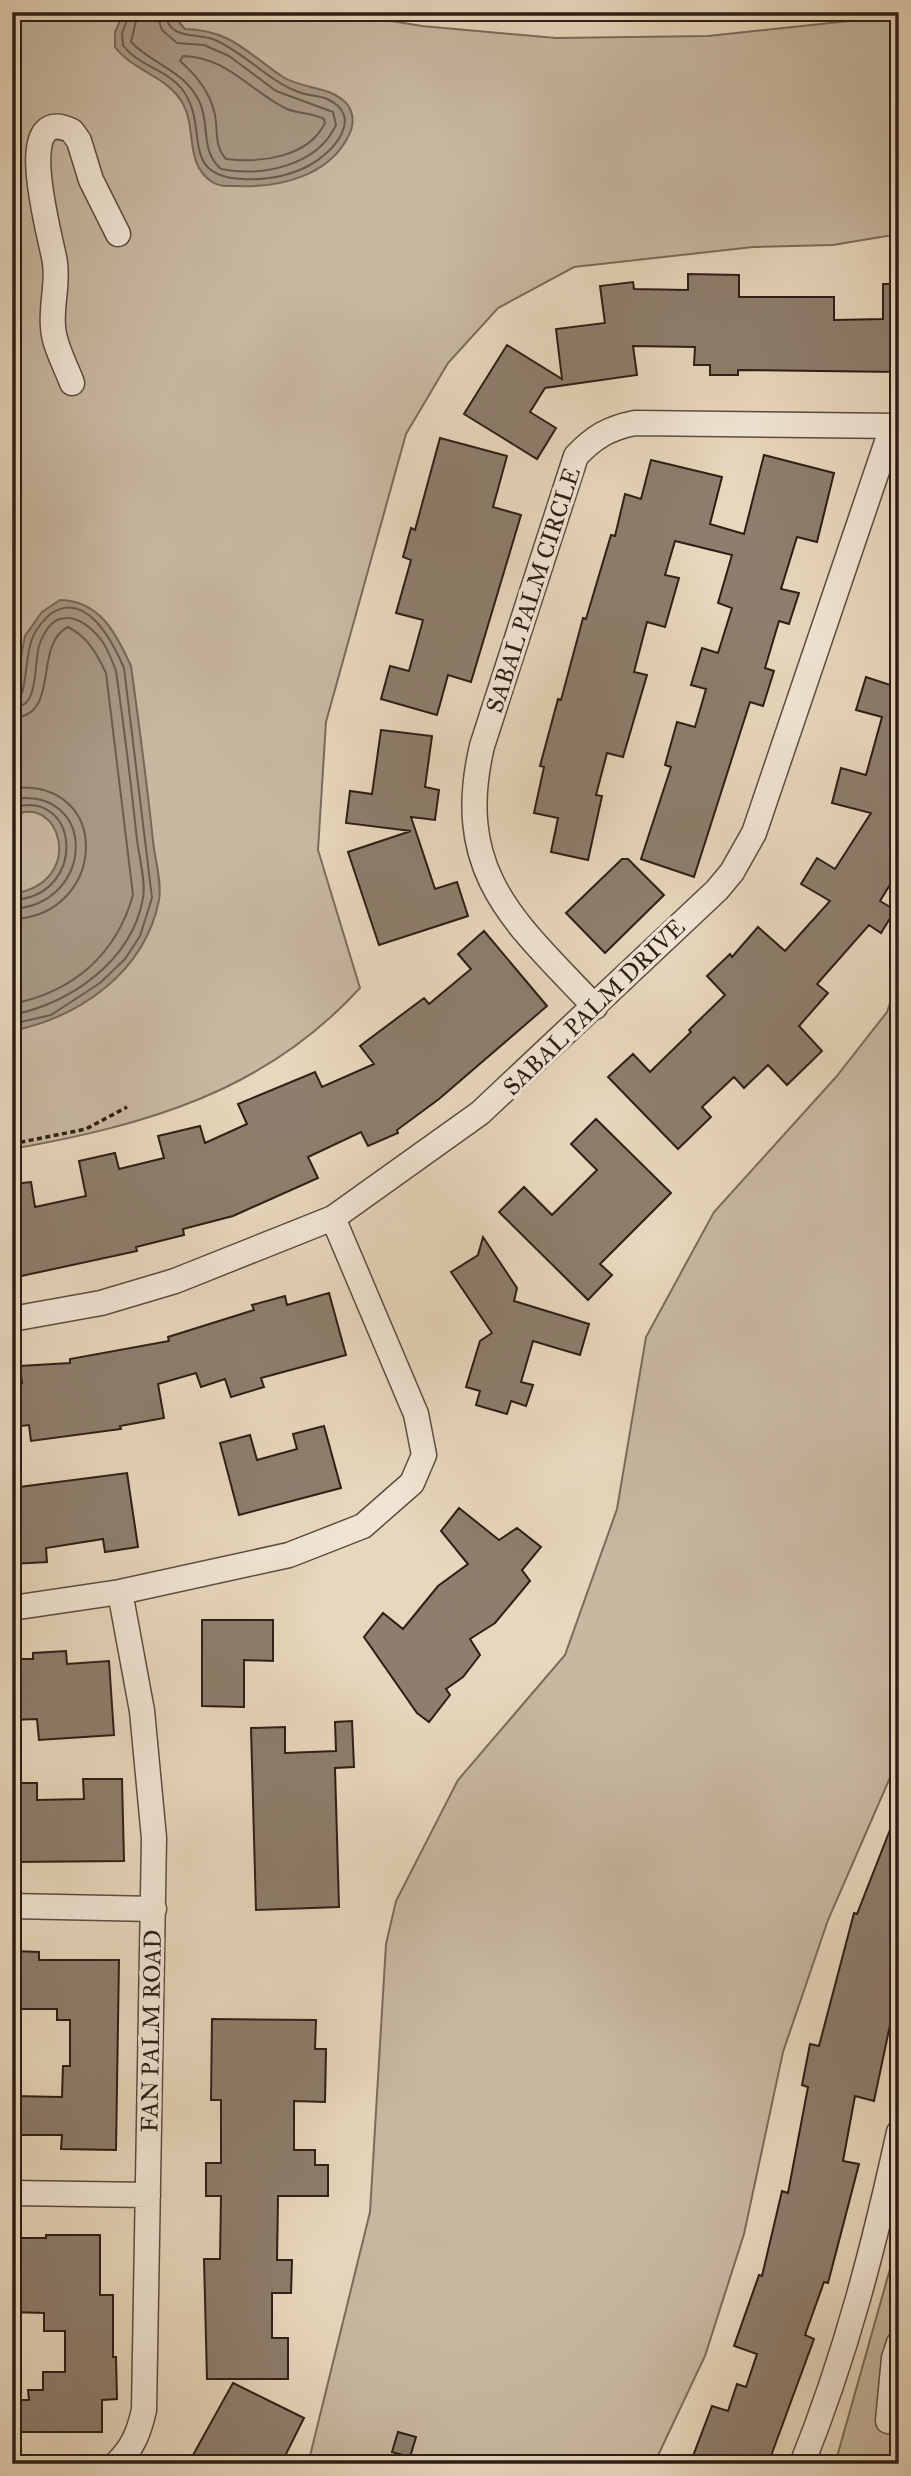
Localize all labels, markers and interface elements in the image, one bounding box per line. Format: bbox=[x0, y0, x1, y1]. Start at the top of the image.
street label: SABAL PALM CIRCLE bbox=[479, 464, 587, 716]
street label: SABAL PALM DRIVE bbox=[497, 912, 691, 1102]
street label: FAN PALM ROAD bbox=[134, 1929, 168, 2133]

